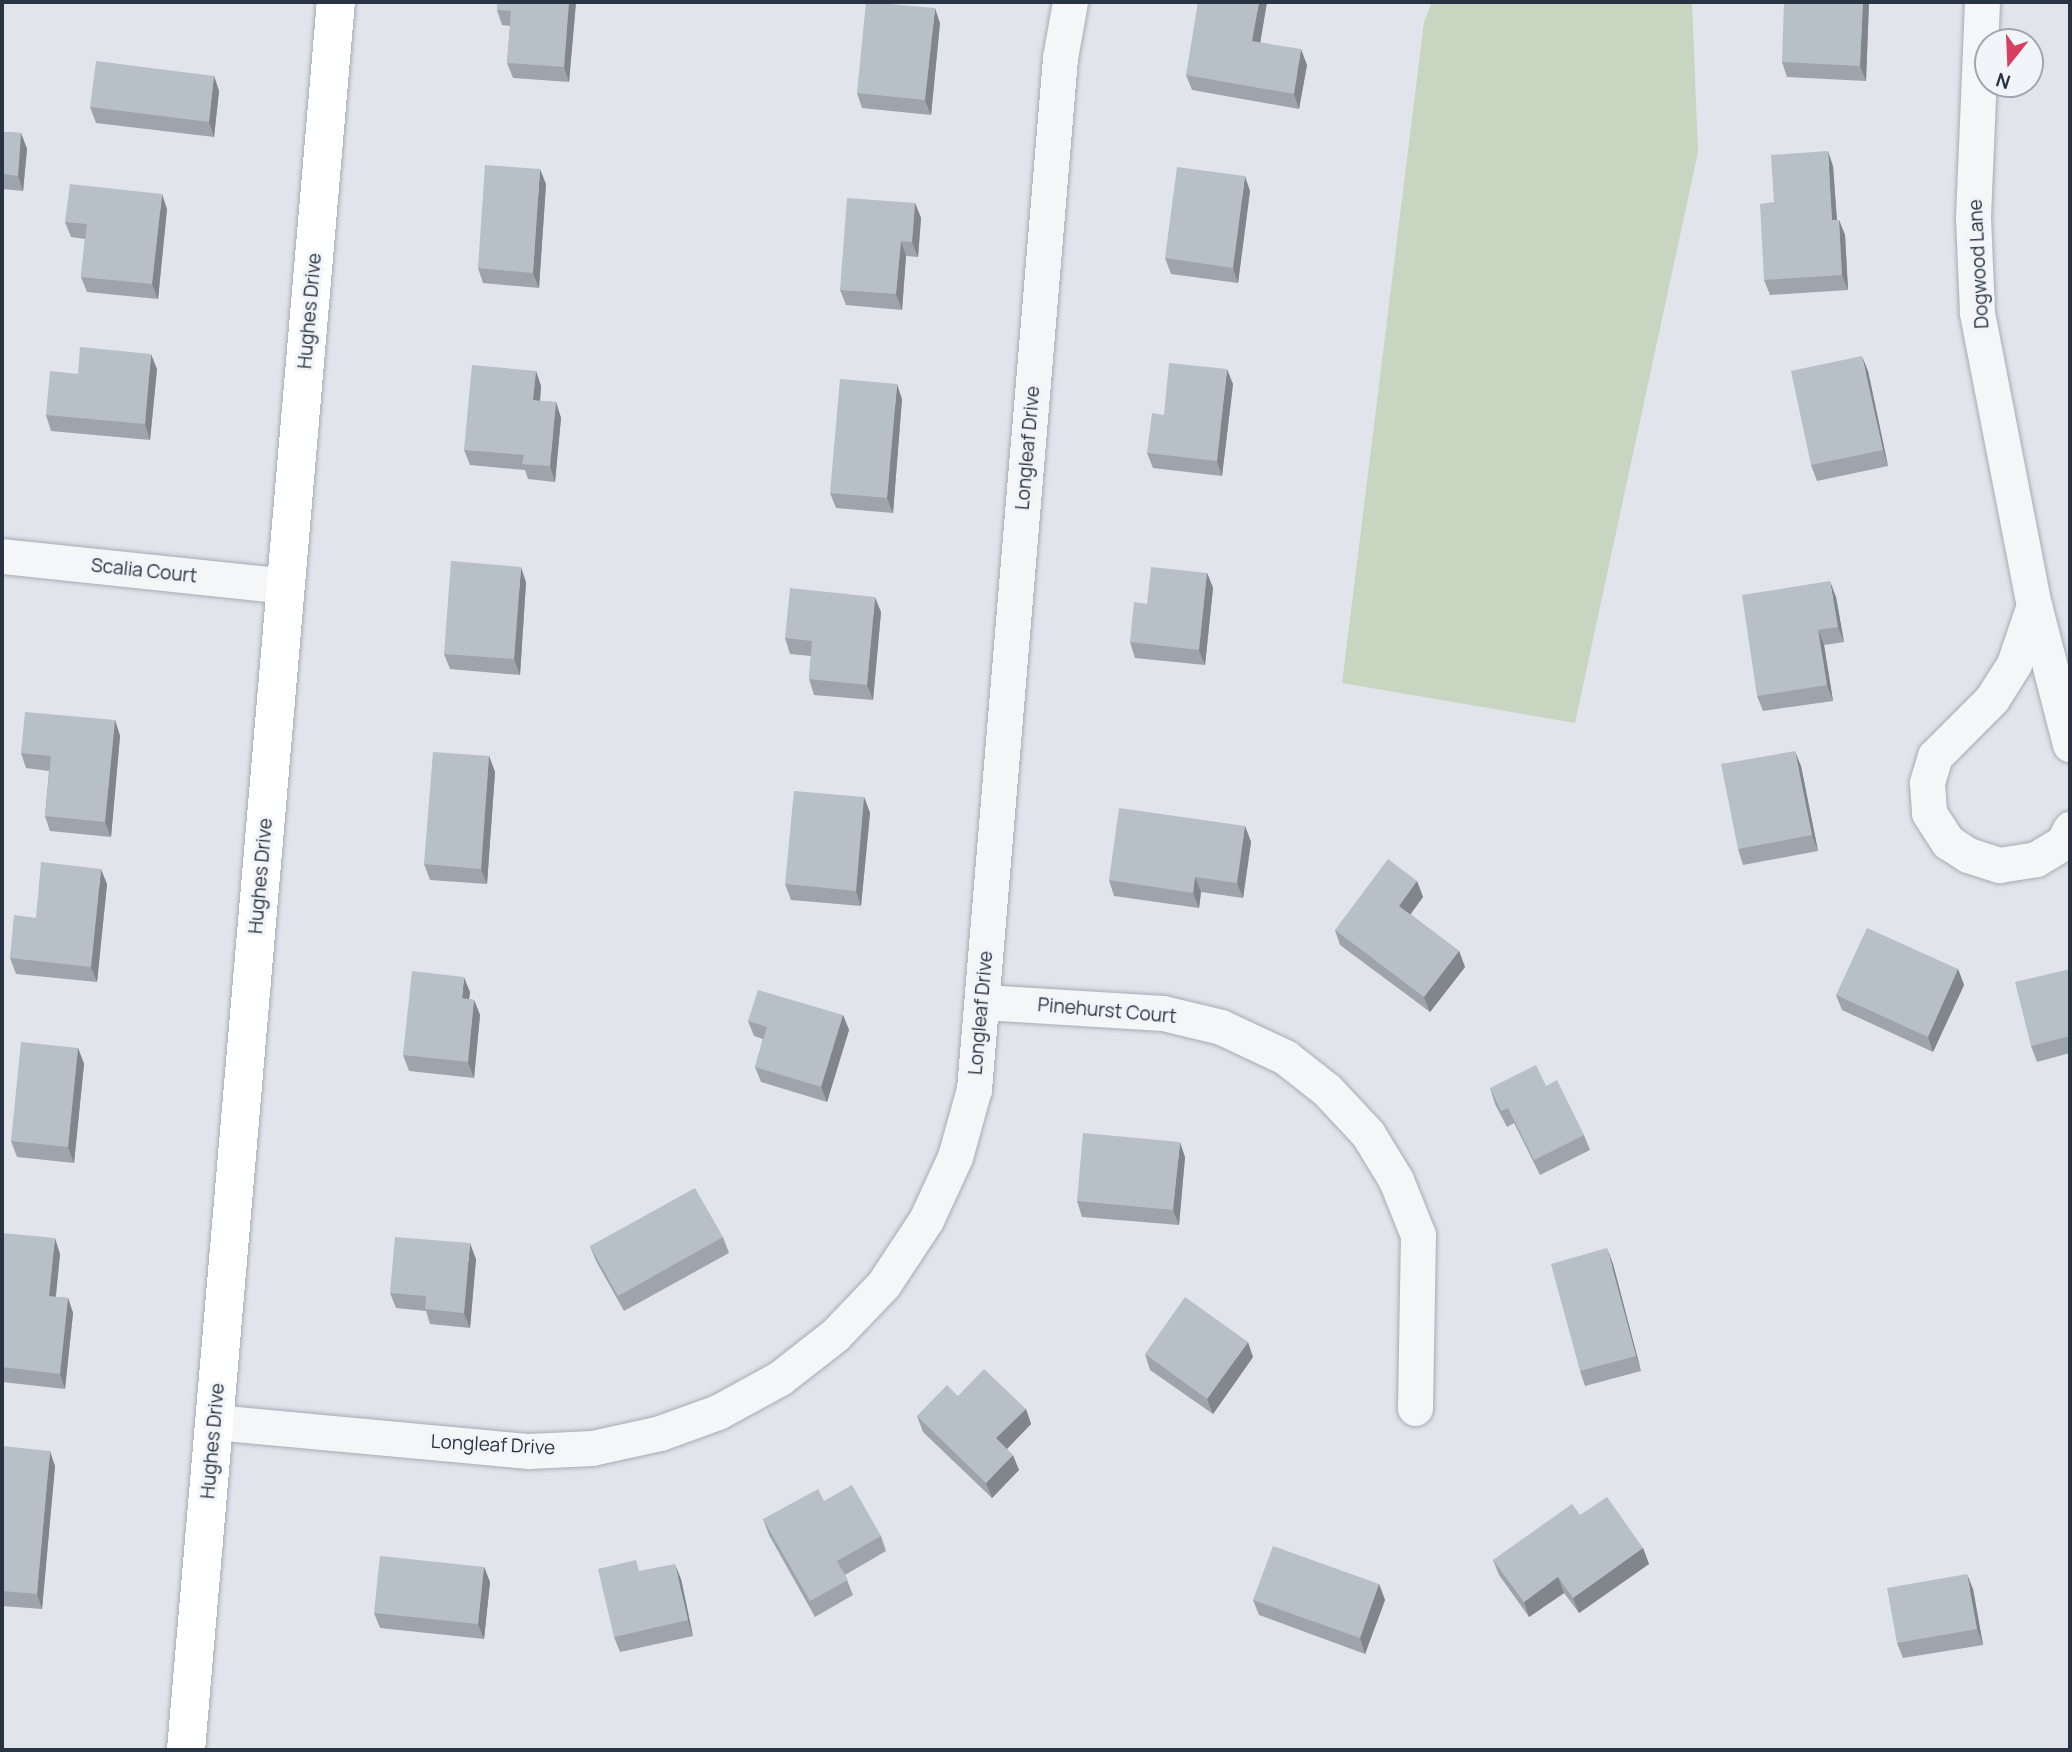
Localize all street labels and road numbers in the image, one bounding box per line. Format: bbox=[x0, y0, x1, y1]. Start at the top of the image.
street label: Dogwood Lane bbox=[1964, 199, 1994, 329]
street label: Hughes Drive bbox=[294, 252, 326, 370]
street label: Longleaf Drive bbox=[1011, 385, 1045, 511]
street label: Scalia Court bbox=[90, 554, 198, 588]
street label: Hughes Drive bbox=[245, 817, 277, 935]
street label: Longleaf Drive bbox=[964, 950, 998, 1076]
street label: Pinehurst Court bbox=[1037, 994, 1177, 1028]
street label: Hughes Drive bbox=[197, 1382, 229, 1500]
street label: Longleaf Drive bbox=[430, 1430, 556, 1460]

